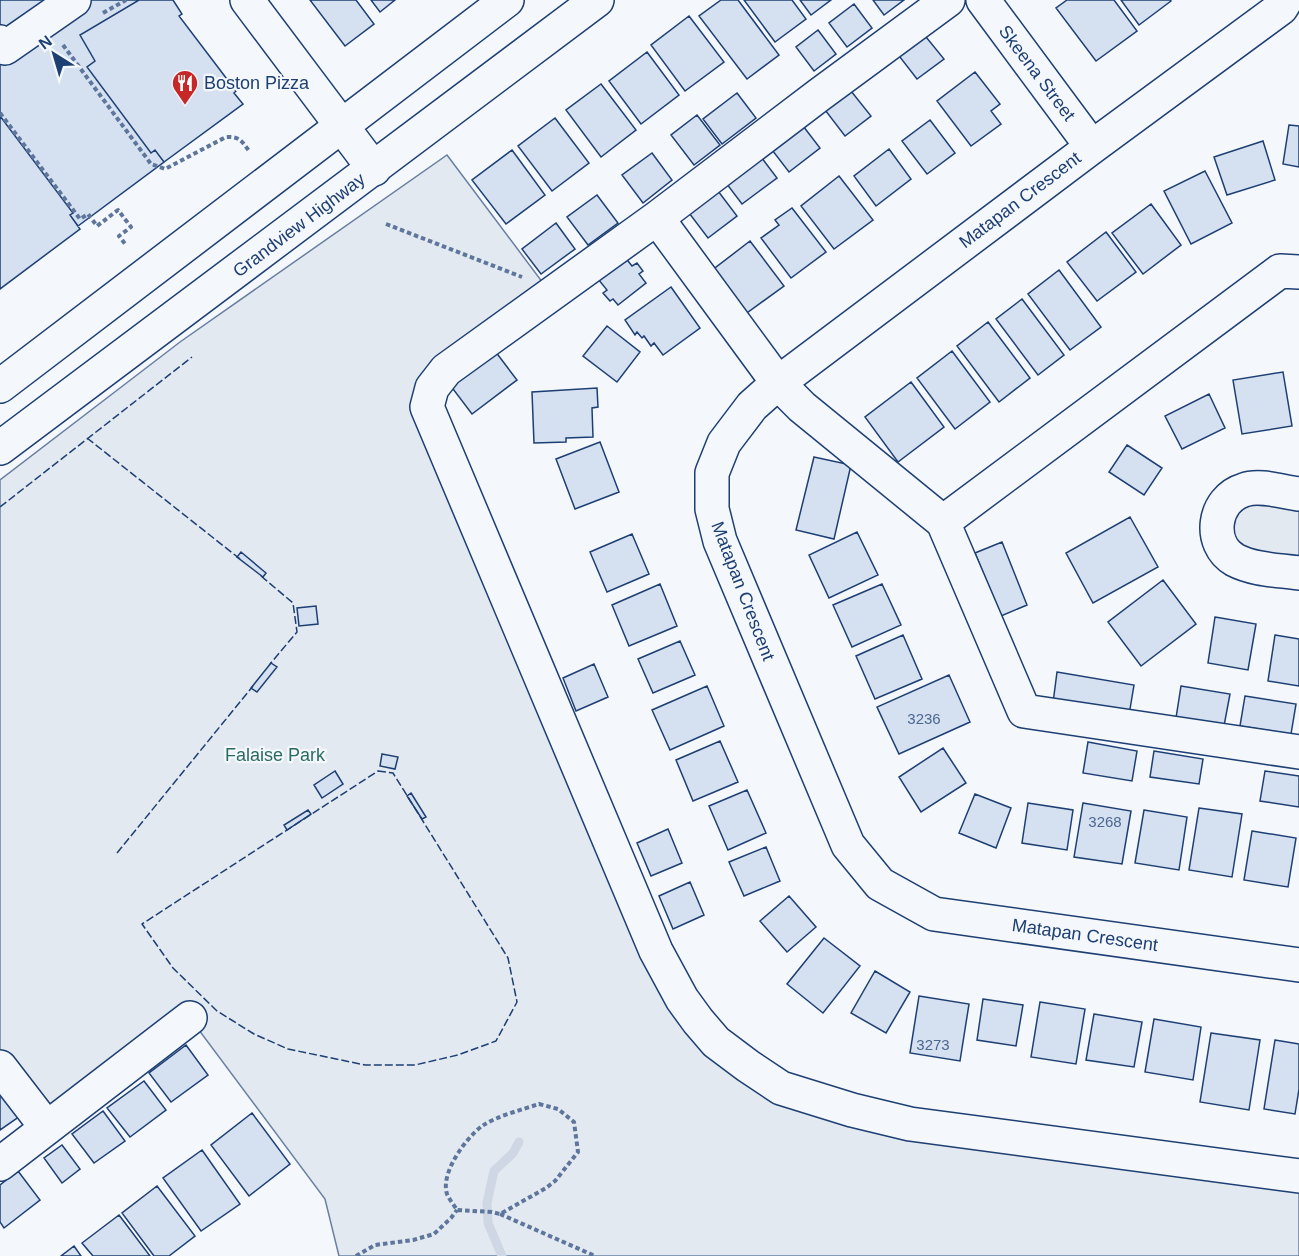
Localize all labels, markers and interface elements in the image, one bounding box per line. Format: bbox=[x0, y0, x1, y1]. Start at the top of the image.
street label: Skeena Street bbox=[995, 21, 1079, 125]
north arrow bbox=[24, 24, 84, 84]
text: N bbox=[36, 32, 55, 53]
restaurant icon: Boston Pizza bbox=[170, 68, 200, 106]
place label: Boston Pizza bbox=[204, 73, 310, 93]
street label: Matapan Crescent bbox=[955, 148, 1085, 252]
street label: Grandview Highway bbox=[229, 169, 369, 281]
street label: Matapan Crescent bbox=[707, 519, 779, 663]
house number: 3236 bbox=[907, 710, 941, 727]
park label: Falaise Park bbox=[225, 745, 326, 765]
house number: 3268 bbox=[1088, 813, 1122, 830]
street label: Matapan Crescent bbox=[1011, 915, 1159, 955]
house number: 3273 bbox=[916, 1036, 950, 1053]

